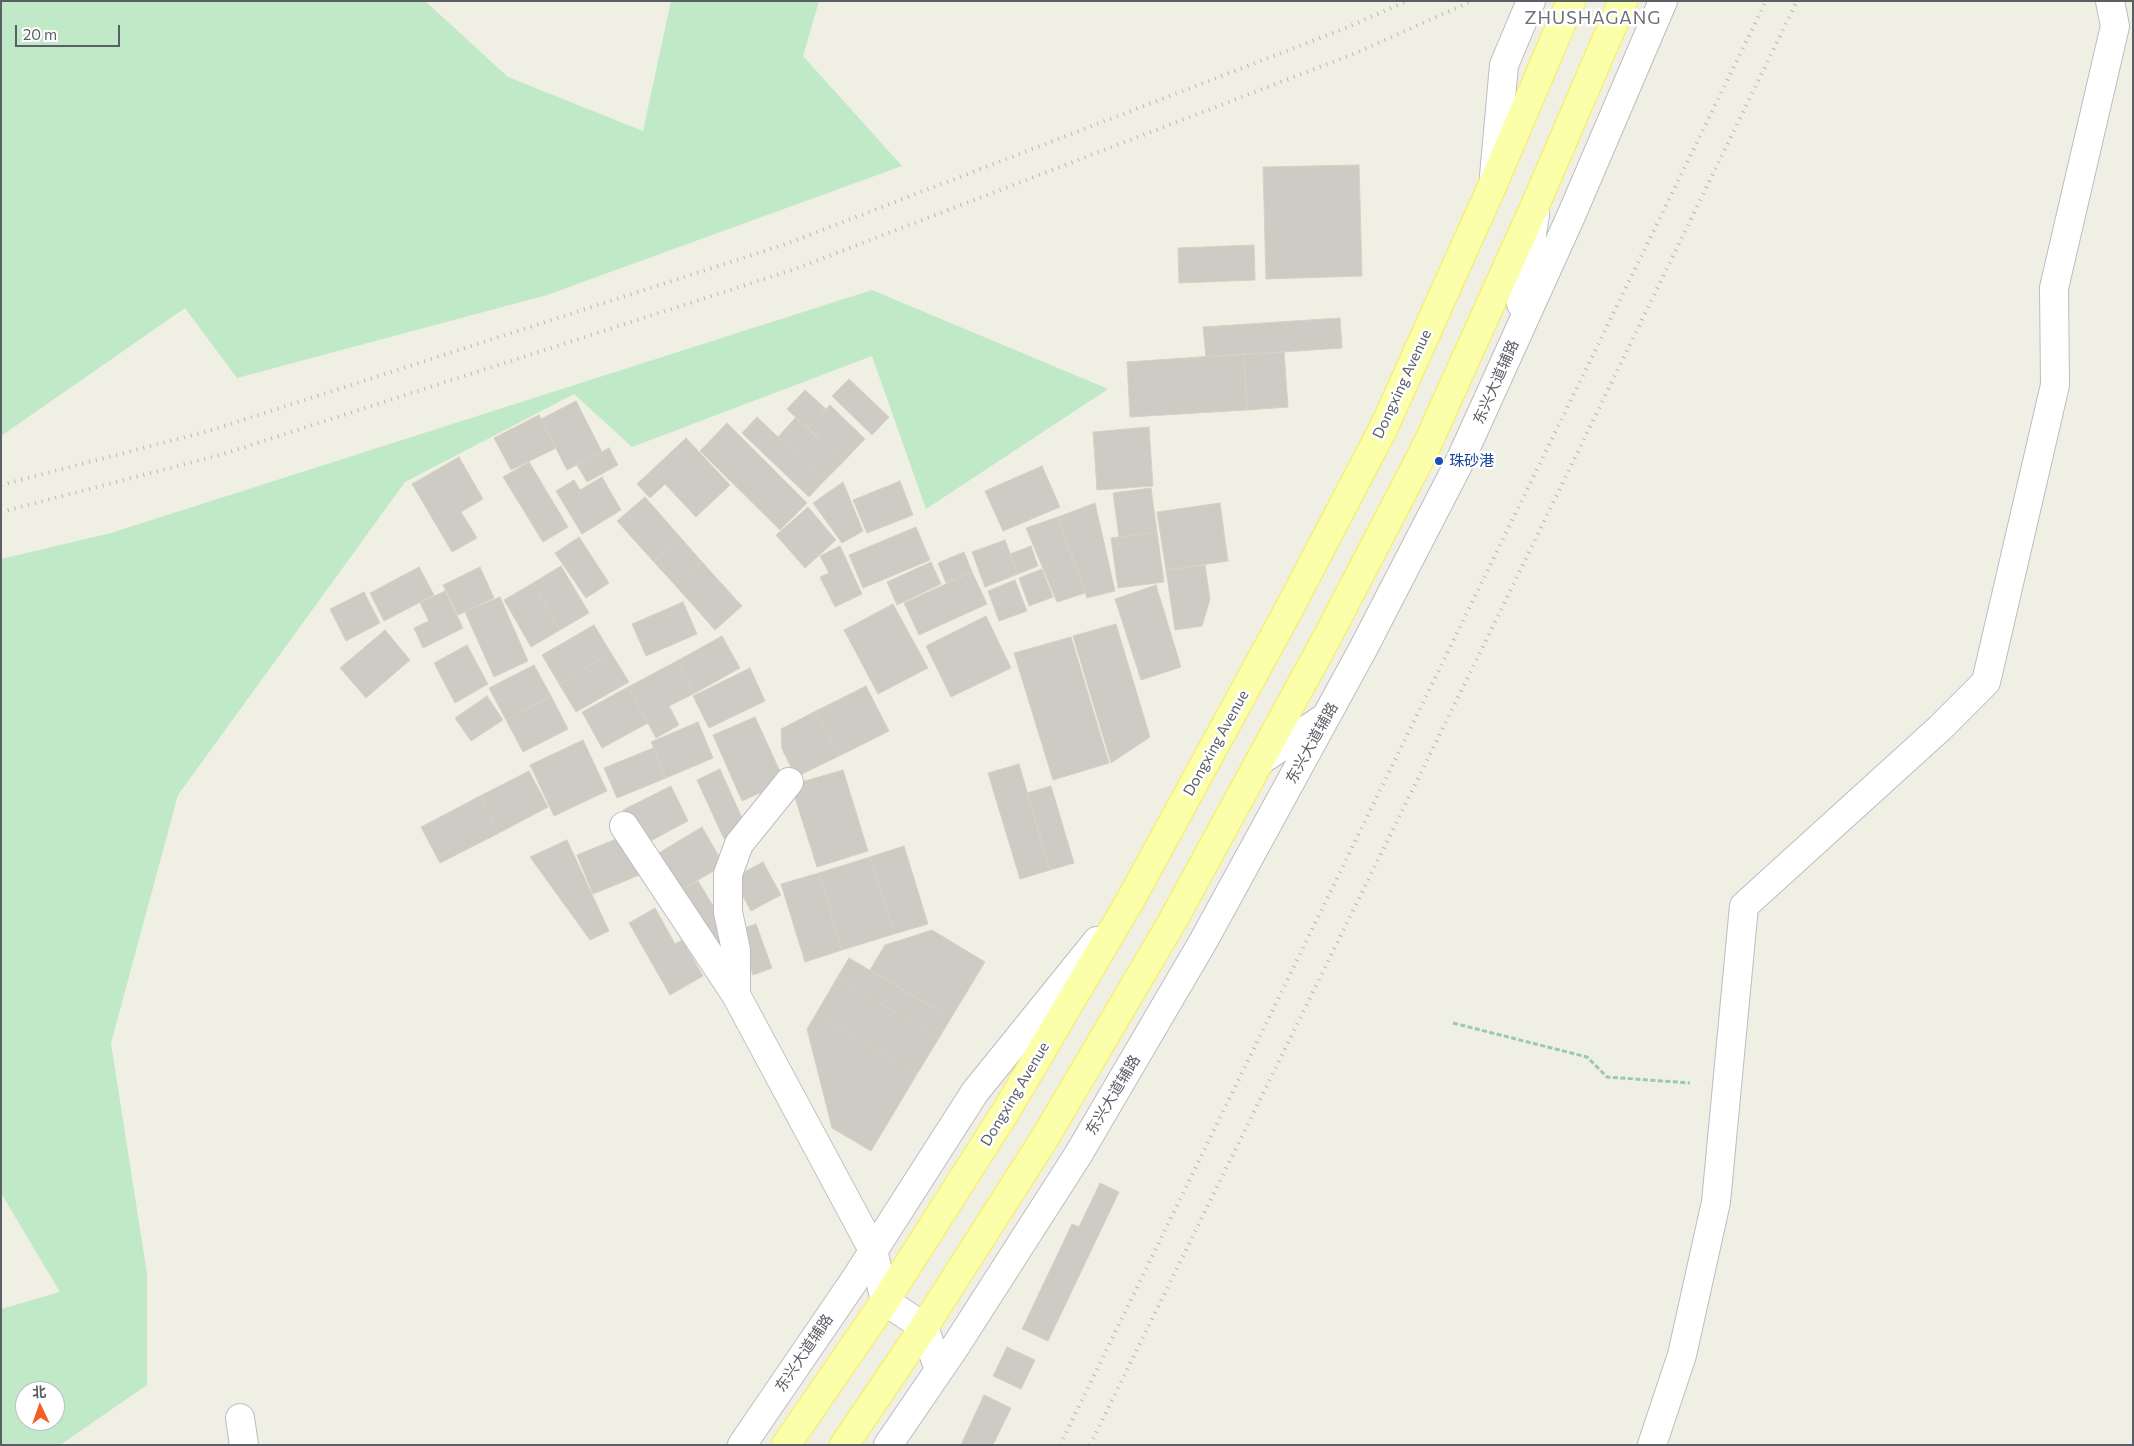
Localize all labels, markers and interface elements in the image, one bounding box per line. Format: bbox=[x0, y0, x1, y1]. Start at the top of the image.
district label: ZHUSHAGANG bbox=[1523, 7, 1663, 29]
scale bar bbox=[18, 15, 122, 47]
text: 20 m bbox=[23, 25, 57, 43]
street label: Dongxing Avenue bbox=[1369, 327, 1435, 441]
street label: 东兴大道辅路 bbox=[1469, 337, 1523, 427]
place label: 珠砂港 bbox=[1449, 452, 1494, 470]
marker: 珠砂港 bbox=[1433, 455, 1445, 467]
street label: Dongxing Avenue bbox=[1179, 687, 1253, 799]
street label: 东兴大道辅路 bbox=[1282, 699, 1342, 787]
street label: Dongxing Avenue bbox=[977, 1039, 1053, 1149]
street label: 东兴大道辅路 bbox=[1082, 1052, 1144, 1138]
street label: 东兴大道辅路 bbox=[771, 1311, 837, 1395]
north arrow bbox=[15, 1381, 65, 1431]
text: 北 bbox=[32, 1383, 47, 1400]

